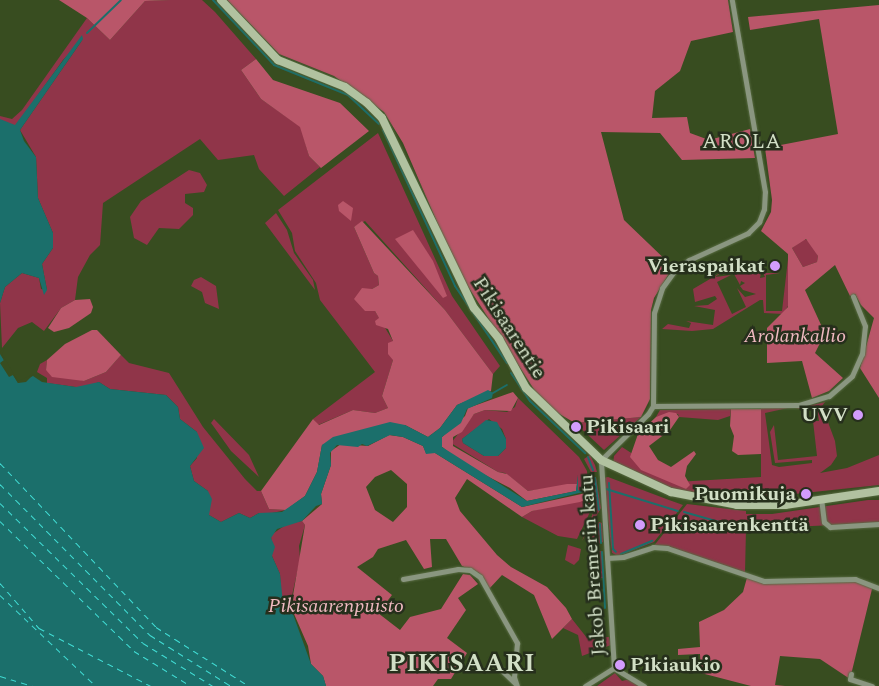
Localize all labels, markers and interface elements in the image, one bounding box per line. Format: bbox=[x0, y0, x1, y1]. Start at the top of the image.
district label: AROLA bbox=[701, 129, 783, 155]
place label: Vieraspaikat bbox=[647, 254, 765, 278]
marker: Vieraspaikat bbox=[769, 260, 781, 272]
street label: Pikisaarentie bbox=[467, 273, 551, 383]
park label: Arolankallio bbox=[744, 324, 846, 348]
place label: UVV bbox=[801, 403, 848, 427]
marker: UVV bbox=[852, 409, 864, 421]
place label: Pikisaari bbox=[586, 415, 669, 439]
marker: Pikisaari bbox=[570, 421, 582, 433]
street label: Jakob Bremerin katu bbox=[575, 473, 611, 657]
place label: Puomikuja bbox=[694, 482, 796, 506]
marker: Puomikuja bbox=[800, 488, 812, 500]
place label: Pikisaarenkenttä bbox=[650, 513, 809, 537]
marker: Pikisaarenkenttä bbox=[634, 519, 646, 531]
park label: Pikisaarenpuisto bbox=[268, 594, 404, 618]
district label: PIKISAARI bbox=[387, 649, 537, 679]
place label: Pikiaukio bbox=[630, 653, 720, 677]
marker: Pikiaukio bbox=[614, 659, 626, 671]

